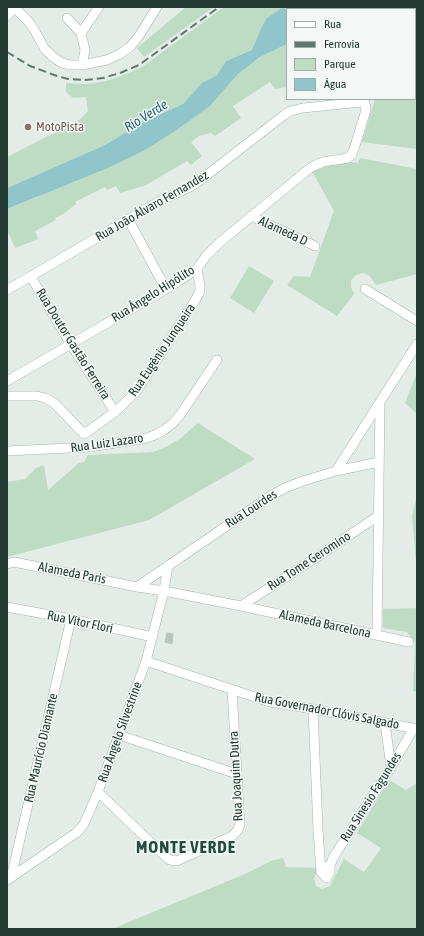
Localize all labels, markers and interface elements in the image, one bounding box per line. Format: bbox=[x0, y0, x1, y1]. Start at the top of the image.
legend bbox=[286, 8, 416, 100]
text: Rua bbox=[324, 17, 341, 31]
text: Ferrovia bbox=[324, 37, 360, 51]
text: Parque bbox=[324, 57, 356, 71]
text: Água bbox=[324, 77, 346, 91]
water label: Rio Verde bbox=[121, 96, 171, 136]
place label: MotoPista bbox=[36, 119, 84, 135]
marker: MotoPista bbox=[23, 122, 33, 132]
street label: Rua João Álvaro Fernandez bbox=[93, 167, 211, 245]
street label: Alameda D bbox=[256, 213, 310, 249]
street label: Rua Ângelo Hipólito bbox=[109, 262, 197, 326]
street label: Rua Doutor Gastão Ferreira bbox=[33, 286, 113, 402]
street label: Rua Eugênio Junqueira bbox=[125, 301, 199, 399]
street label: Rua Luiz Lazaro bbox=[70, 430, 144, 456]
street label: Rua Lourdes bbox=[222, 487, 280, 531]
street label: Rua Tome Geromino bbox=[264, 528, 354, 594]
street label: Alameda Paris bbox=[37, 559, 107, 587]
street label: Rua Vítor Flori bbox=[46, 607, 114, 637]
street label: Alameda Barcelona bbox=[278, 607, 372, 641]
street label: Rua Ângelo Silvestrine bbox=[95, 680, 145, 784]
street label: Rua Governador Clóvis Salgado bbox=[253, 689, 401, 733]
street label: Rua Maurício Diamante bbox=[21, 692, 61, 804]
street label: Rua Joaquim Dutra bbox=[226, 730, 246, 822]
street label: Rua Sinesio Fagundes bbox=[337, 749, 405, 845]
district label: MONTE VERDE bbox=[136, 838, 236, 858]

